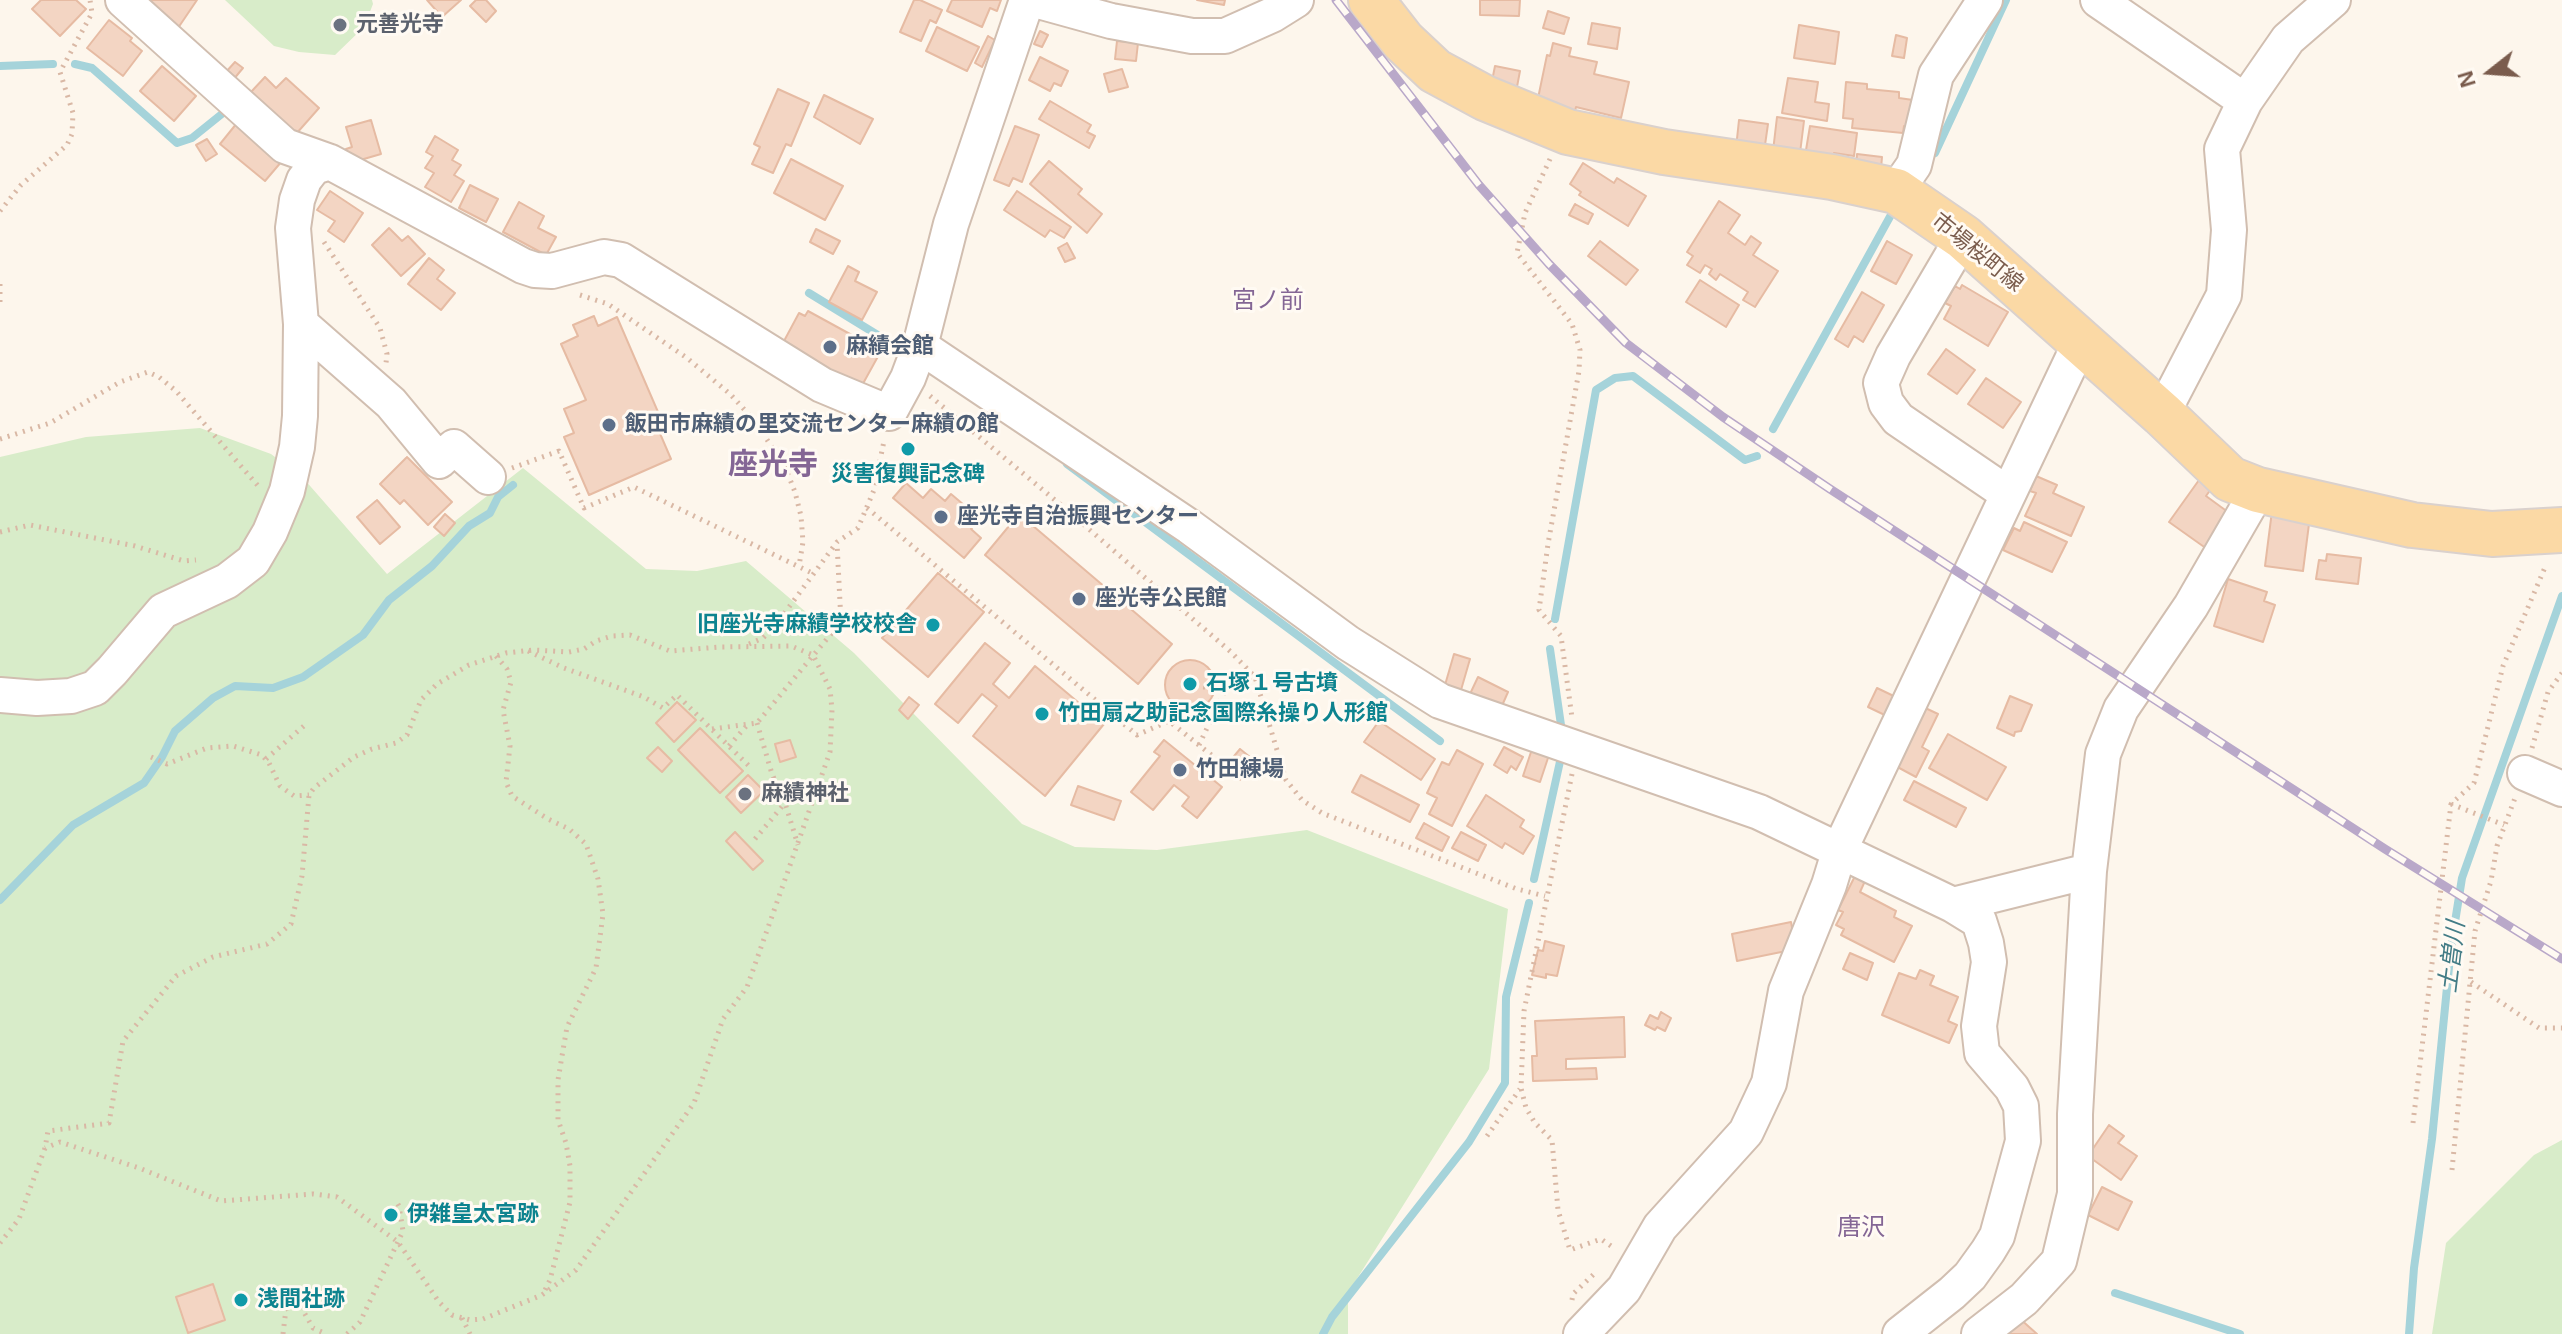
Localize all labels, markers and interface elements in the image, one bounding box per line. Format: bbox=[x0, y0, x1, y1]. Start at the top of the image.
place label: 元善光寺 bbox=[356, 12, 444, 38]
marker: 元善光寺 bbox=[331, 16, 349, 34]
north arrow bbox=[2450, 32, 2530, 112]
text: N bbox=[2452, 68, 2481, 90]
street label: 市場桜町線 bbox=[1926, 208, 2028, 298]
district label: 宮ノ前 bbox=[1232, 287, 1304, 315]
place label: 麻績会館 bbox=[846, 334, 934, 360]
marker: 麻績会館 bbox=[821, 338, 839, 356]
place label: 飯田市麻績の里交流センター麻績の館 bbox=[625, 412, 999, 438]
marker: 飯田市麻績の里交流センター麻績の館 bbox=[600, 416, 618, 434]
marker: 災害復興記念碑 bbox=[899, 440, 917, 458]
district label: 座光寺 bbox=[728, 448, 818, 484]
place label: 災害復興記念碑 bbox=[831, 462, 985, 488]
place label: 座光寺自治振興センター bbox=[957, 504, 1199, 530]
marker: 座光寺自治振興センター bbox=[932, 508, 950, 526]
place label: 座光寺公民館 bbox=[1095, 586, 1227, 612]
marker: 座光寺公民館 bbox=[1070, 590, 1088, 608]
place label: 旧座光寺麻績学校校舎 bbox=[697, 612, 917, 638]
marker: 旧座光寺麻績学校校舎 bbox=[924, 616, 942, 634]
place label: 石塚１号古墳 bbox=[1206, 671, 1338, 697]
marker: 石塚１号古墳 bbox=[1181, 675, 1199, 693]
place label: 竹田扇之助記念国際糸操り人形館 bbox=[1058, 701, 1388, 727]
marker: 竹田扇之助記念国際糸操り人形館 bbox=[1033, 705, 1051, 723]
place label: 竹田練場 bbox=[1196, 757, 1284, 783]
marker: 竹田練場 bbox=[1171, 761, 1189, 779]
place label: 麻績神社 bbox=[761, 781, 849, 807]
marker: 麻績神社 bbox=[736, 785, 754, 803]
water label: 土曽川 bbox=[2434, 920, 2472, 994]
place label: 伊雑皇太宮跡 bbox=[407, 1202, 539, 1228]
marker: 伊雑皇太宮跡 bbox=[382, 1206, 400, 1224]
district label: 唐沢 bbox=[1837, 1214, 1885, 1242]
place label: 浅間社跡 bbox=[257, 1287, 345, 1313]
marker: 浅間社跡 bbox=[232, 1291, 250, 1309]

